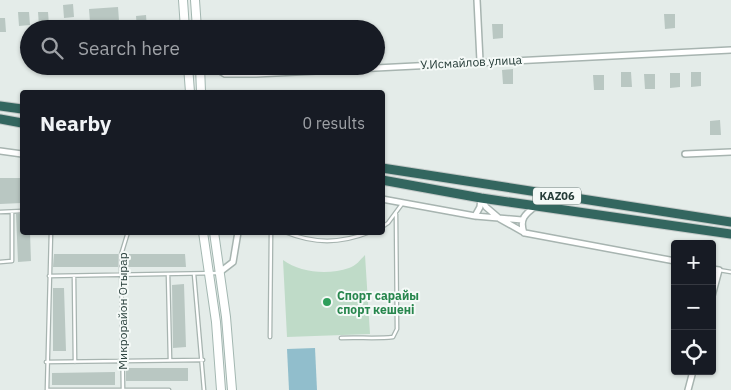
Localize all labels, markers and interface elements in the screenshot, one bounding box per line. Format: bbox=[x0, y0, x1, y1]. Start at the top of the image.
search box bbox=[20, 20, 385, 75]
icon: search bbox=[38, 34, 66, 62]
text: Search here bbox=[78, 36, 180, 60]
street label: У.Исмайлов улица bbox=[420, 52, 523, 72]
text: Nearby bbox=[40, 109, 111, 137]
text: 0 results bbox=[302, 113, 365, 133]
road number: KАZ06 bbox=[533, 188, 581, 205]
map controls bbox=[671, 240, 716, 375]
button: + bbox=[671, 240, 716, 285]
street label: Микрорайон Отырар bbox=[115, 252, 130, 370]
button: − bbox=[671, 285, 716, 330]
place label: Спорт сарайы спорт кешені bbox=[337, 288, 419, 317]
marker: Спорт сарайы спорт кешені bbox=[321, 296, 333, 308]
button: locate bbox=[671, 330, 716, 375]

